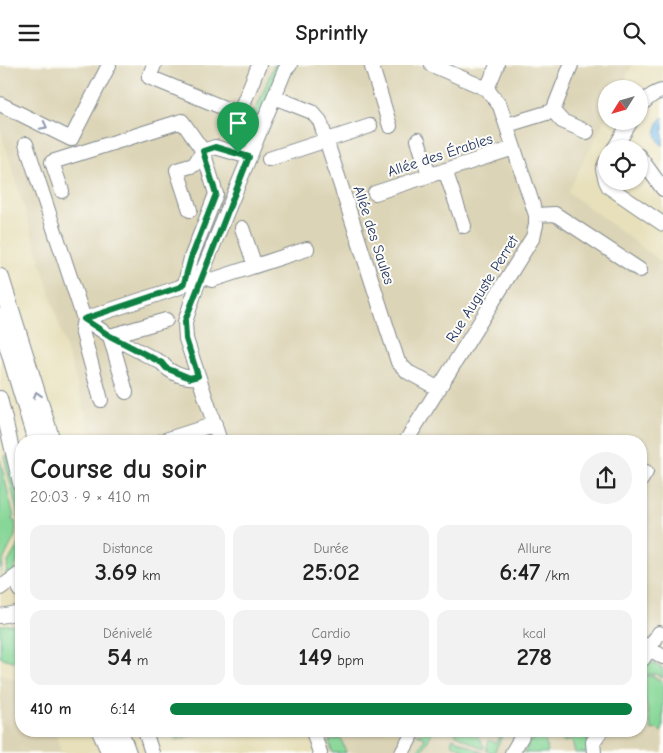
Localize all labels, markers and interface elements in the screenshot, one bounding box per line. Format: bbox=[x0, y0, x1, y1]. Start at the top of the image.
icon: menu bbox=[15, 19, 43, 47]
icon: search bbox=[620, 19, 648, 47]
text: Sprintly bbox=[295, 20, 368, 46]
north arrow bbox=[598, 80, 648, 130]
map controls bbox=[598, 80, 648, 190]
pin bbox=[217, 102, 259, 153]
icon: arrive bbox=[224, 109, 252, 137]
one-way arrow bbox=[38, 119, 47, 129]
street label: Allée des Érables bbox=[385, 129, 495, 180]
button: locate bbox=[598, 140, 648, 190]
street label: Allée des Saules bbox=[350, 183, 398, 287]
street label: Rue Auguste Perret bbox=[442, 232, 522, 346]
one-way arrow bbox=[33, 391, 43, 399]
button: share bbox=[580, 452, 632, 504]
text: Course du soir bbox=[30, 453, 206, 485]
text: 20:03 · 9 × 410 m bbox=[30, 488, 150, 506]
text: Distance bbox=[103, 540, 153, 557]
text: Durée bbox=[313, 540, 349, 557]
text: Allure bbox=[517, 540, 551, 557]
text: 3.69 bbox=[95, 557, 138, 586]
text: 25:02 bbox=[302, 557, 360, 586]
text: 6:47 bbox=[499, 557, 540, 586]
text: km bbox=[138, 567, 161, 584]
text: /km bbox=[540, 567, 570, 584]
text: Dénivelé bbox=[103, 625, 152, 642]
text: Cardio bbox=[312, 625, 350, 642]
text: kcal bbox=[523, 625, 546, 642]
text: 54 bbox=[107, 642, 132, 671]
text: 149 bbox=[298, 642, 333, 671]
text: 278 bbox=[517, 642, 552, 671]
text: m bbox=[132, 652, 148, 669]
text: bpm bbox=[333, 652, 364, 669]
text: 410 m bbox=[30, 700, 71, 718]
text: 6:14 bbox=[110, 700, 136, 718]

